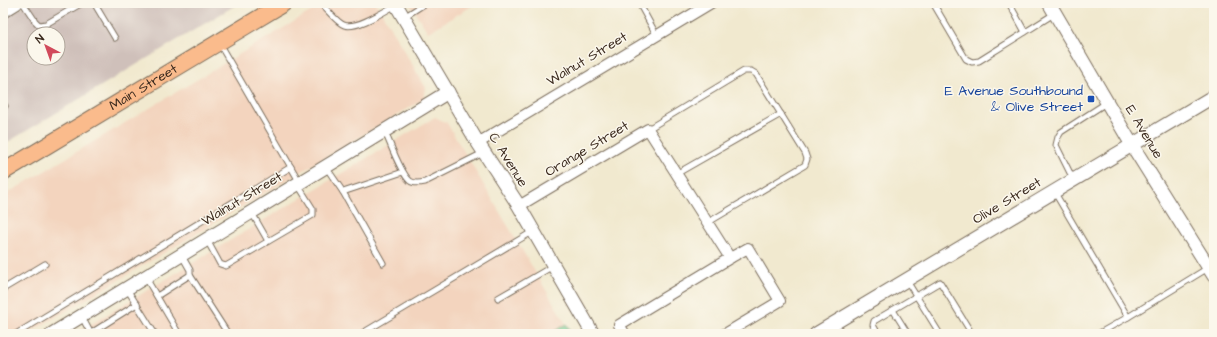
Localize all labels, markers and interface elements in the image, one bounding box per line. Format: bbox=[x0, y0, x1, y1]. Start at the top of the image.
north arrow bbox=[26, 26, 66, 66]
street label: Walnut Street bbox=[543, 27, 631, 91]
text: N bbox=[32, 31, 47, 47]
street label: Main Street bbox=[106, 59, 182, 116]
place label: E Avenue Southbound & Olive Street bbox=[944, 81, 1083, 117]
marker: E Avenue Southbound & Olive Street bbox=[1086, 94, 1096, 104]
street label: E Avenue bbox=[1120, 101, 1168, 163]
street label: Orange Street bbox=[541, 116, 633, 182]
street label: C Avenue bbox=[483, 129, 533, 192]
street label: Walnut Street bbox=[198, 167, 286, 231]
street label: Olive Street bbox=[969, 172, 1046, 229]

